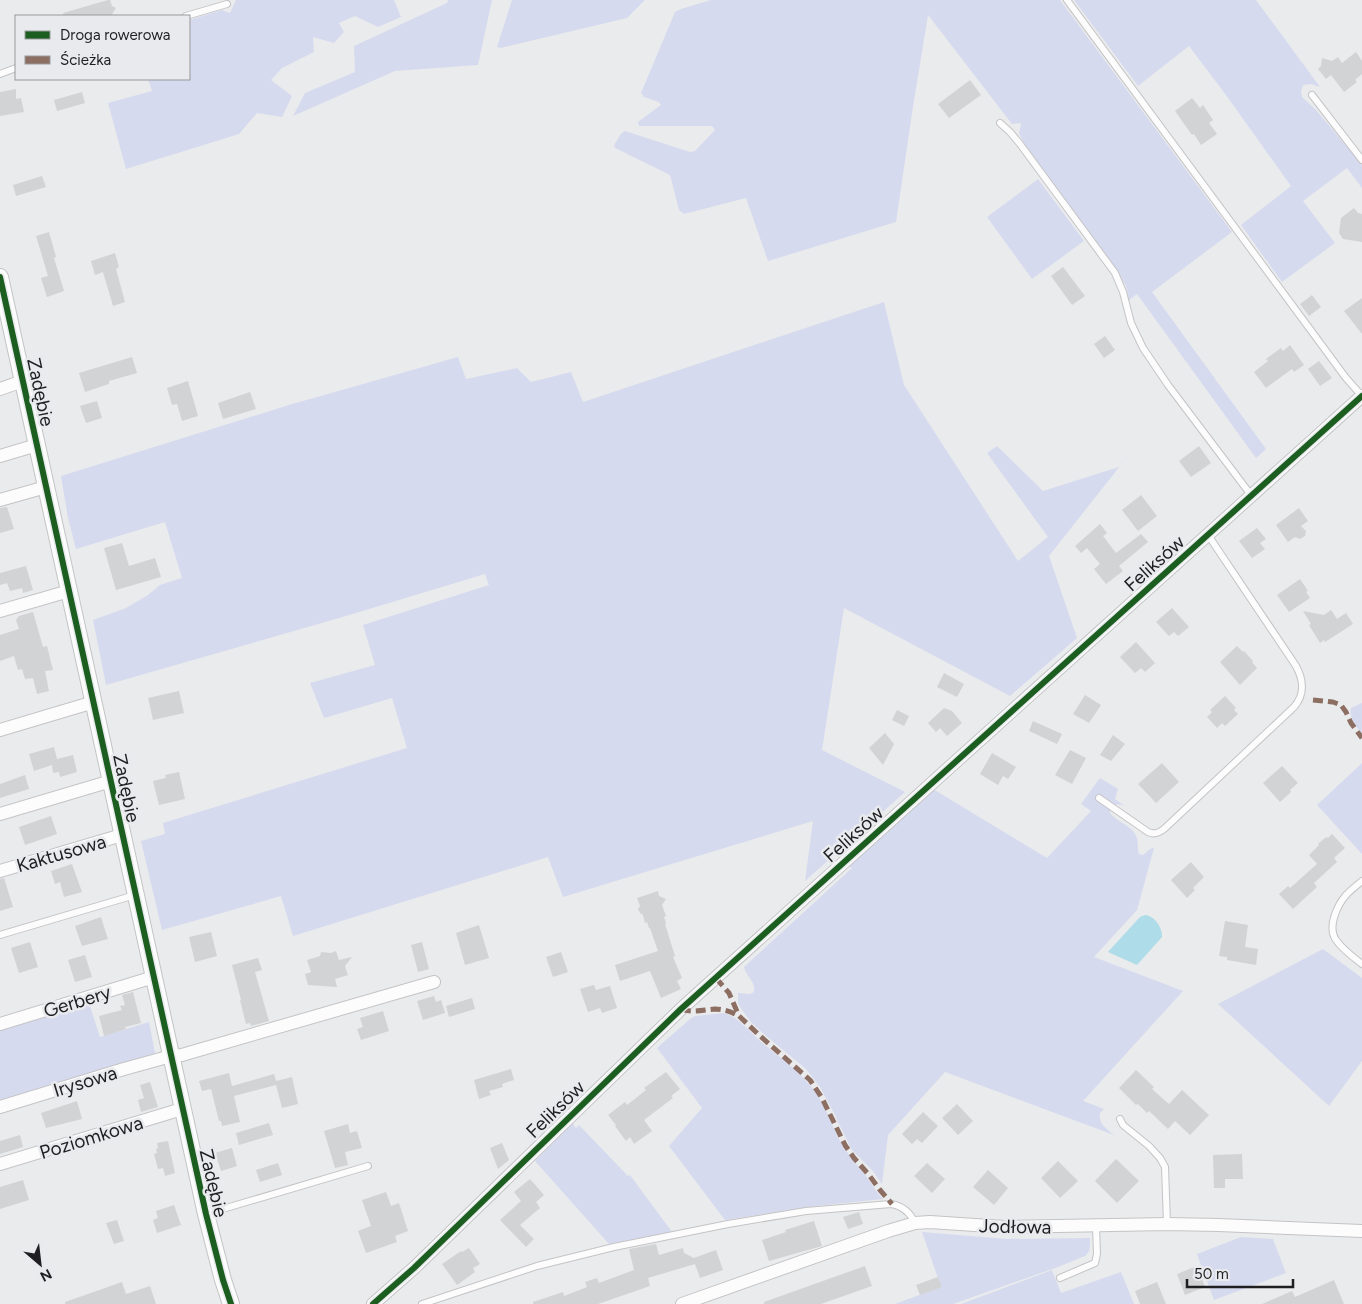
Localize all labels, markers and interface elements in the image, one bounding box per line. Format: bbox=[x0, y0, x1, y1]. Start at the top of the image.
legend bbox=[15, 15, 190, 80]
text: Droga rowerowa bbox=[60, 26, 170, 44]
text: Ścieżka bbox=[60, 51, 111, 69]
street label: Zadębie bbox=[22, 356, 59, 428]
street label: Feliksów bbox=[1120, 530, 1189, 596]
street label: Zadębie bbox=[108, 752, 145, 824]
street label: Feliksów bbox=[819, 801, 888, 867]
street label: Kaktusowa bbox=[14, 830, 109, 877]
street label: Gerbery bbox=[41, 980, 114, 1023]
street label: Irysowa bbox=[50, 1061, 120, 1102]
street label: Feliksów bbox=[521, 1076, 590, 1143]
street label: Poziomkowa bbox=[37, 1111, 146, 1164]
street label: Zadębie bbox=[195, 1147, 233, 1219]
street label: Jodłowa bbox=[979, 1214, 1051, 1239]
north arrow bbox=[15, 1239, 65, 1289]
scale bar bbox=[1187, 1256, 1293, 1288]
text: N bbox=[37, 1265, 55, 1285]
text: 50 m bbox=[1194, 1265, 1229, 1283]

